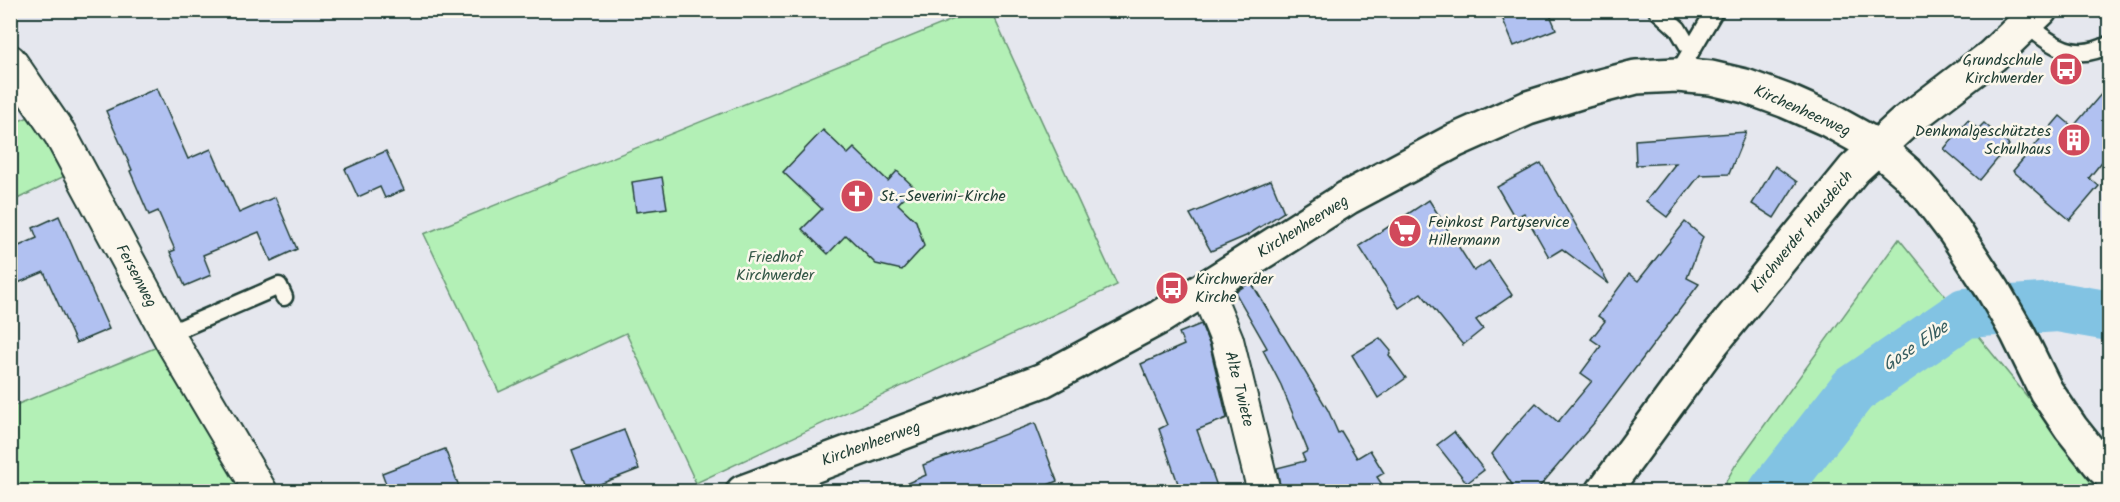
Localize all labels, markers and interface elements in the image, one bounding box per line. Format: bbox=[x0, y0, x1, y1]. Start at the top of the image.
place label: Grundschule Kirchwerder bbox=[1962, 48, 2045, 91]
bus stop icon: Grundschule Kirchwerder bbox=[2048, 51, 2084, 87]
street label: Kirchenheerweg bbox=[1749, 78, 1855, 144]
place label: Denkmalgeschütztes Schulhaus bbox=[1915, 119, 2051, 162]
building icon: Denkmalgeschütztes Schulhaus bbox=[2056, 122, 2092, 158]
street label: Kirchwerder Hausdeich bbox=[1745, 165, 1859, 299]
church icon: St.-Severini-Kirche bbox=[839, 178, 875, 214]
place label: St.-Severini-Kirche bbox=[880, 184, 1006, 209]
street label: Kirchenheerweg bbox=[1252, 189, 1354, 265]
place label: Feinkost Partyservice Hillermann bbox=[1428, 210, 1569, 253]
supermarket icon: Feinkost Partyservice Hillermann bbox=[1387, 213, 1423, 249]
street label: Fersenweg bbox=[109, 240, 163, 312]
park label: Friedhof Kirchwerder bbox=[736, 245, 816, 288]
place label: Kirchwerder Kirche bbox=[1195, 267, 1275, 310]
bus stop icon: Kirchwerder Kirche bbox=[1154, 270, 1190, 306]
water label: Gose Elbe bbox=[1877, 313, 1957, 380]
street label: Alte Twiete bbox=[1218, 349, 1260, 429]
street label: Kirchenheerweg bbox=[818, 414, 924, 474]

